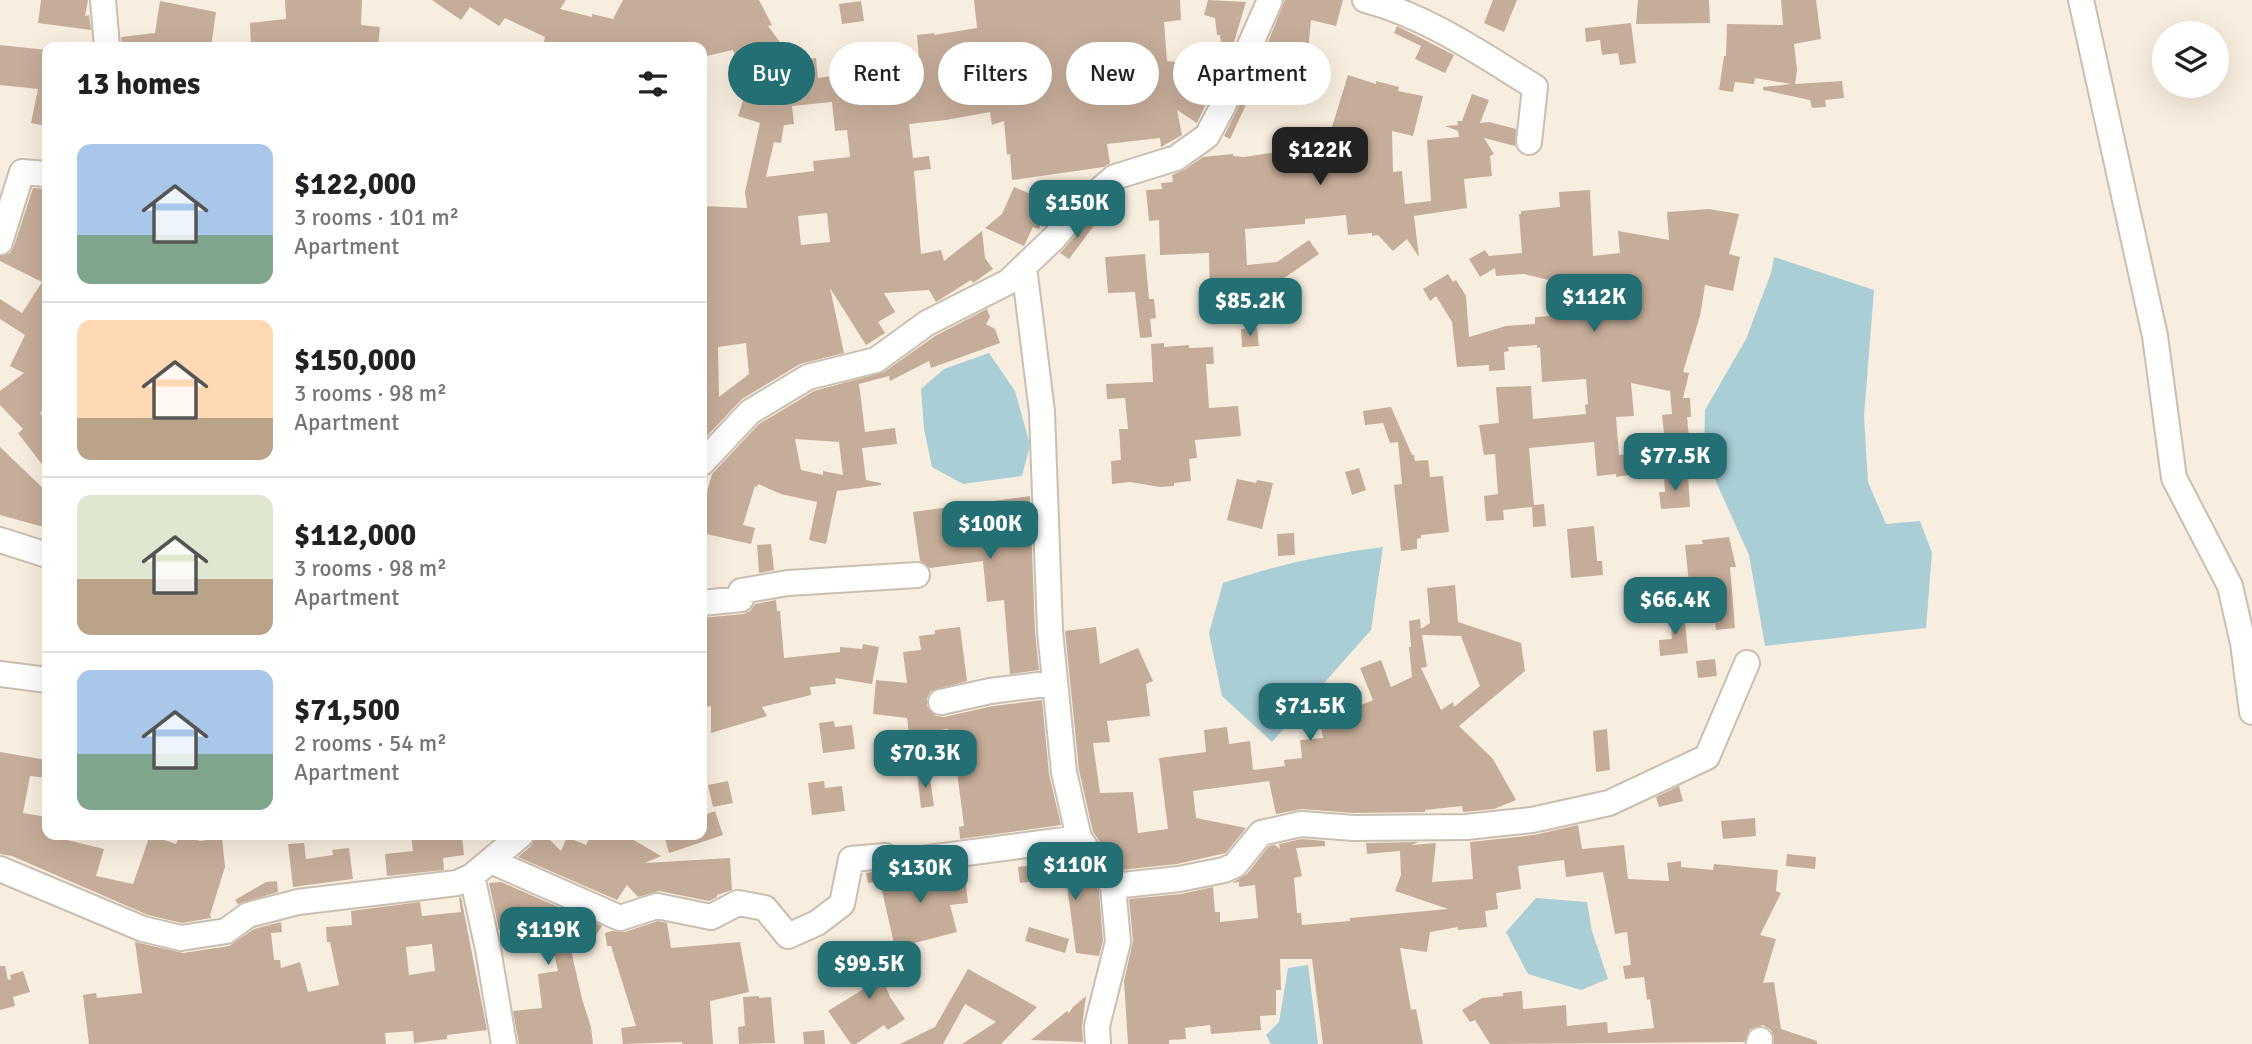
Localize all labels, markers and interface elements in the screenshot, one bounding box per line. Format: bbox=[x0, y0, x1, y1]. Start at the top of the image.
map controls bbox=[2152, 21, 2229, 98]
button: layers bbox=[2152, 21, 2229, 98]
chip: Buy bbox=[728, 42, 815, 105]
chip: Rent bbox=[829, 42, 924, 105]
chip: Filters bbox=[938, 42, 1052, 105]
chip: New bbox=[1066, 42, 1159, 105]
chip: Apartment bbox=[1173, 42, 1331, 105]
icon: filters bbox=[634, 65, 672, 103]
text: 13 homes bbox=[77, 66, 200, 103]
pin: $122K bbox=[1271, 128, 1369, 187]
text: $122K bbox=[1288, 135, 1352, 164]
text: $122,000 bbox=[294, 166, 416, 203]
icon: home bbox=[133, 172, 217, 256]
pin: $150K bbox=[1028, 180, 1126, 240]
text: $150K bbox=[1045, 188, 1109, 217]
text: 3 rooms · 101 m² bbox=[294, 203, 459, 232]
text: Apartment bbox=[294, 232, 399, 261]
pin: $112K bbox=[1545, 274, 1643, 334]
pin: $85.2K bbox=[1193, 278, 1307, 338]
text: $112K bbox=[1562, 282, 1626, 311]
text: $85.2K bbox=[1215, 286, 1285, 315]
text: $150,000 bbox=[294, 342, 416, 379]
icon: home bbox=[133, 348, 217, 432]
text: 3 rooms · 98 m² bbox=[294, 379, 447, 408]
text: Apartment bbox=[294, 408, 399, 437]
pin: $77.5K bbox=[1618, 434, 1732, 493]
text: $77.5K bbox=[1640, 441, 1710, 470]
pin: $100K bbox=[941, 502, 1039, 561]
text: $100K bbox=[958, 509, 1022, 538]
text: $112,000 bbox=[294, 517, 416, 554]
icon: home bbox=[133, 523, 217, 607]
text: 3 rooms · 98 m² bbox=[294, 554, 447, 583]
pin: $66.4K bbox=[1618, 578, 1732, 637]
text: Apartment bbox=[294, 583, 399, 612]
text: $66.4K bbox=[1640, 585, 1710, 614]
pin: $71.5K bbox=[1253, 684, 1367, 743]
text: $71.5K bbox=[1275, 691, 1345, 720]
text: $71,500 bbox=[294, 692, 400, 729]
icon: home bbox=[133, 698, 217, 782]
text: 2 rooms · 54 m² bbox=[294, 729, 447, 758]
pin: $70.3K bbox=[868, 730, 982, 790]
text: $70.3K bbox=[890, 738, 960, 767]
text: Apartment bbox=[294, 758, 399, 787]
pin: $110K bbox=[1026, 842, 1124, 902]
pin: $130K bbox=[871, 846, 969, 905]
text: $110K bbox=[1043, 850, 1107, 879]
text: $130K bbox=[888, 853, 952, 882]
pin: $119K bbox=[499, 908, 597, 967]
text: $119K bbox=[516, 915, 580, 944]
pin: $99.5K bbox=[812, 942, 926, 1001]
text: $99.5K bbox=[834, 949, 904, 978]

